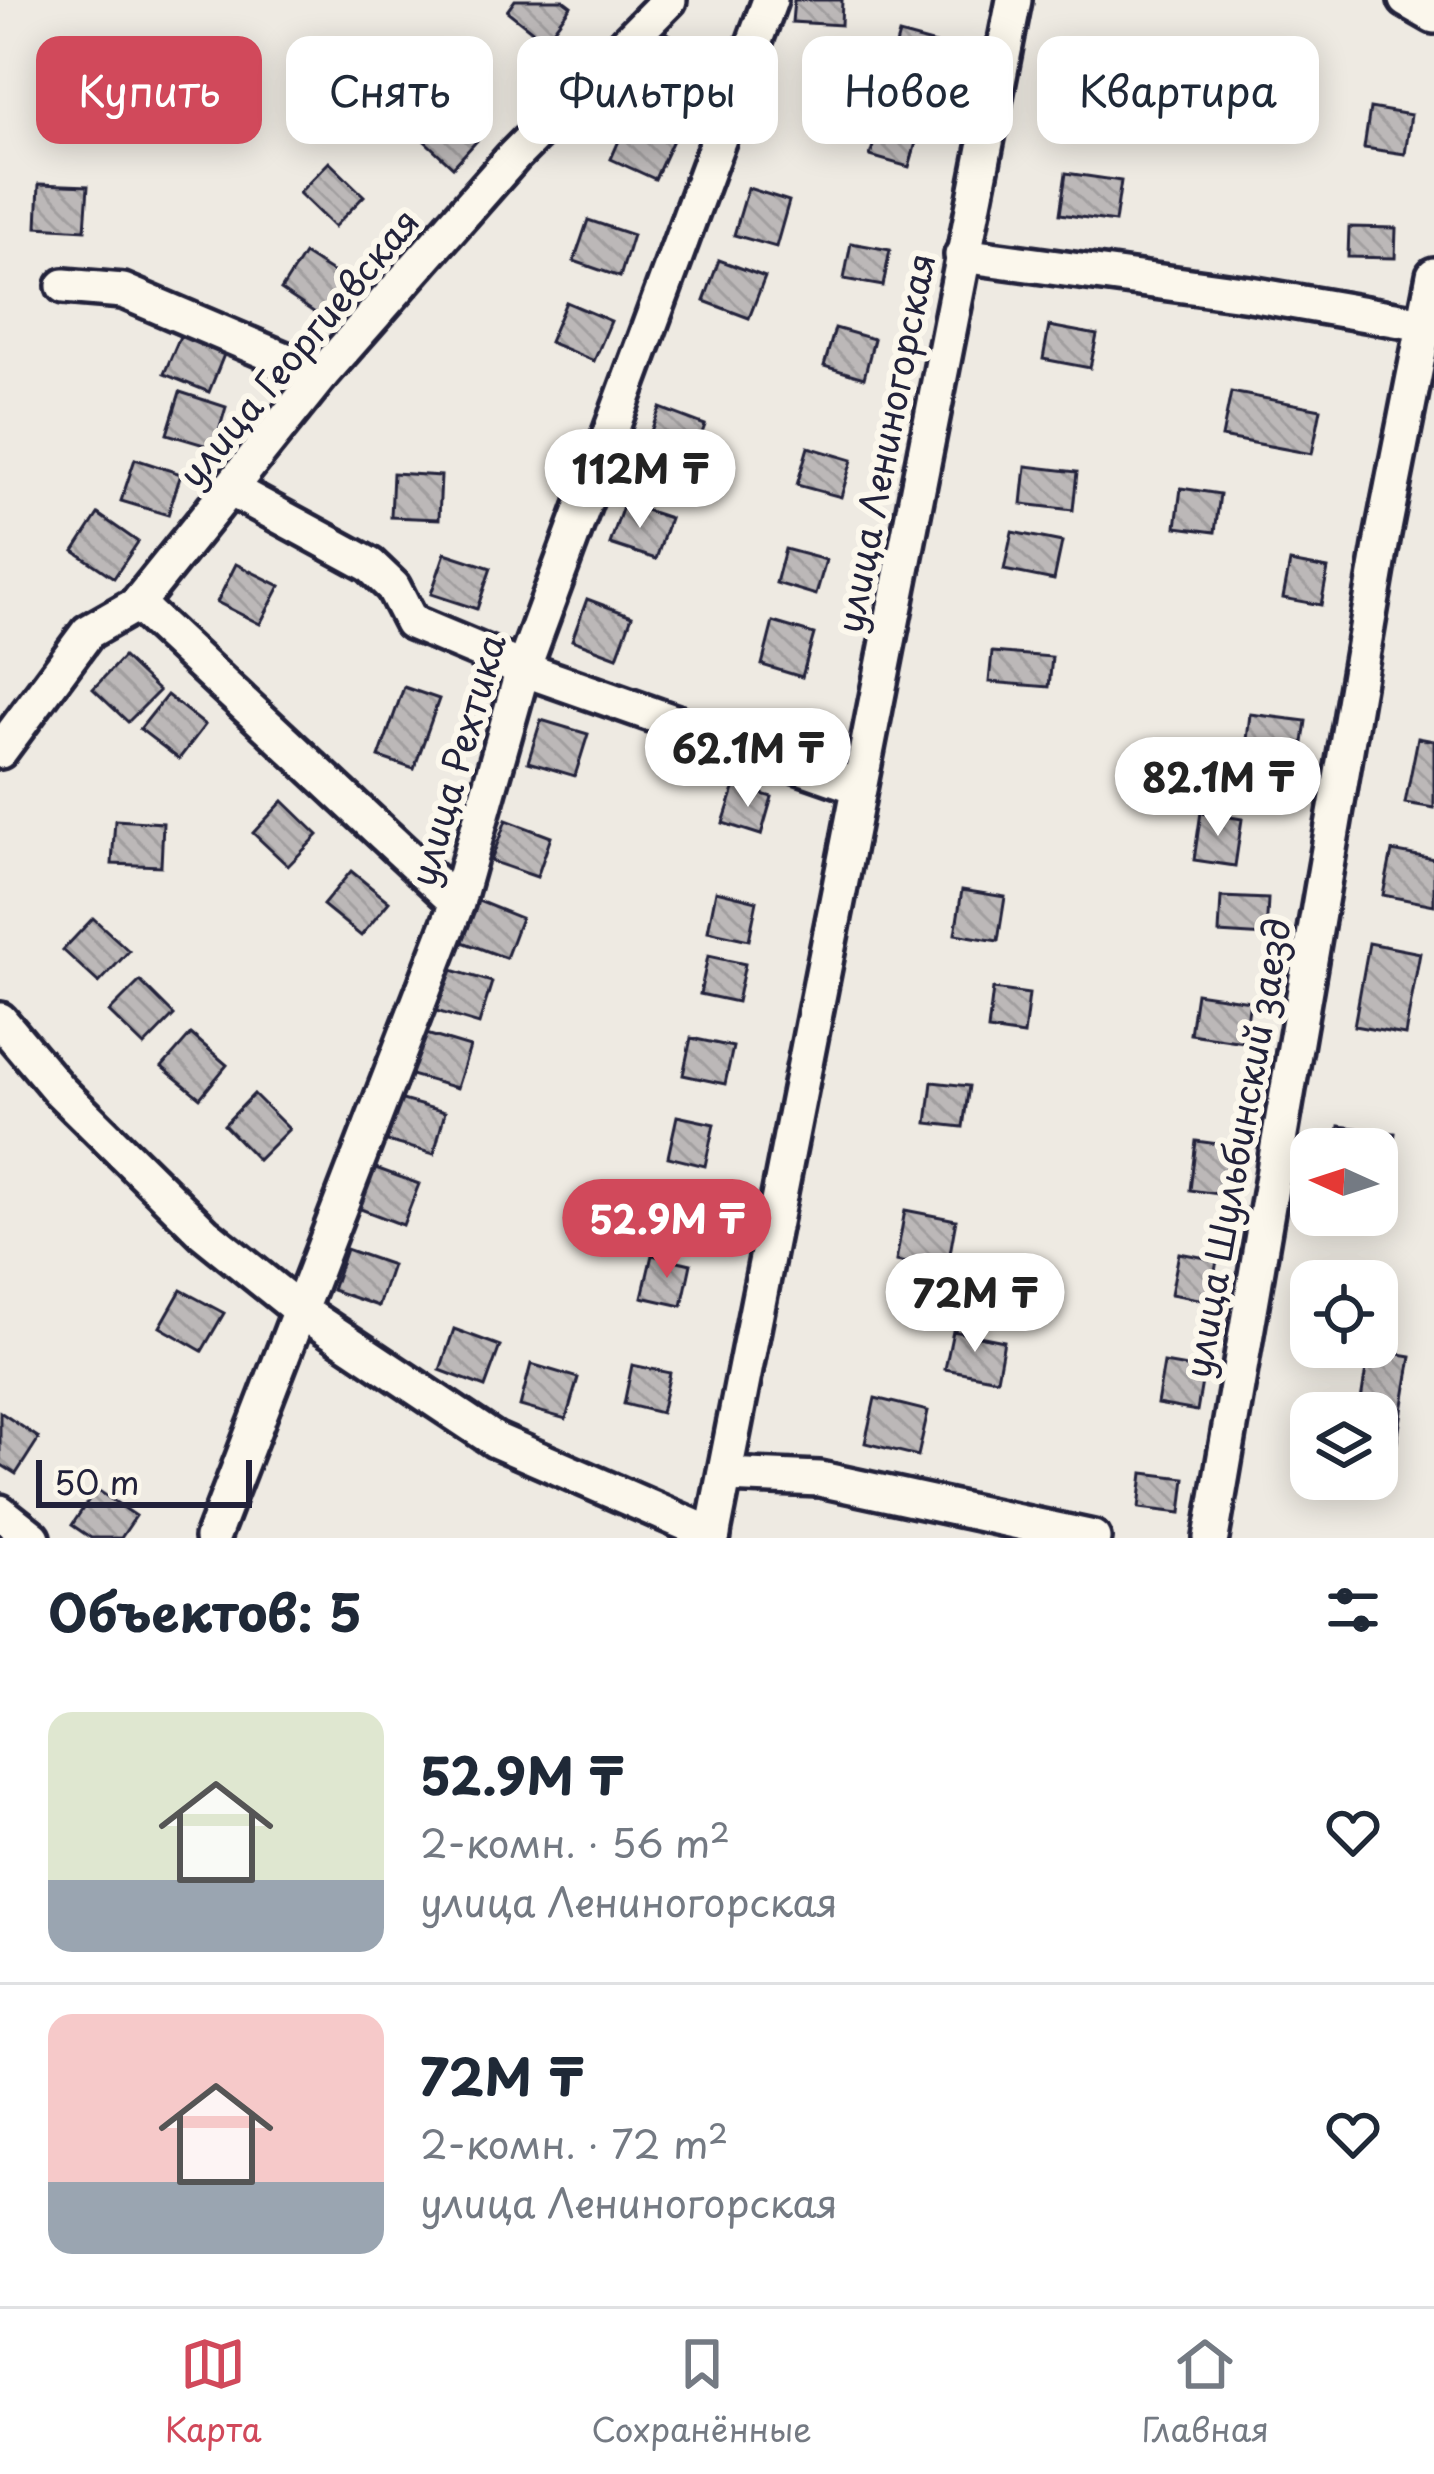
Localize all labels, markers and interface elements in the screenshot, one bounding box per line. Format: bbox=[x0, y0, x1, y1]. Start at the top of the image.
chip: Купить bbox=[36, 36, 262, 144]
chip: Снять bbox=[286, 36, 493, 144]
chip: Фильтры bbox=[517, 36, 778, 144]
chip: Новое bbox=[802, 36, 1013, 144]
chip: Квартира bbox=[1037, 36, 1319, 144]
street label: улица Георгиевская bbox=[164, 195, 431, 498]
street label: улица Лениногорская bbox=[821, 248, 947, 637]
pin: 112M ₸ bbox=[542, 429, 738, 531]
text: 112M ₸ bbox=[572, 438, 708, 497]
street label: улица Рехтика bbox=[394, 627, 518, 892]
pin: 62.1M ₸ bbox=[637, 708, 859, 810]
text: 62.1M ₸ bbox=[672, 717, 824, 776]
pin: 82.1M ₸ bbox=[1107, 737, 1329, 839]
text: 82.1M ₸ bbox=[1142, 746, 1294, 805]
street label: улица Шульбинский заезд bbox=[1169, 913, 1303, 1382]
north arrow bbox=[1290, 1128, 1398, 1236]
map controls bbox=[1290, 1128, 1398, 1500]
pin: 52.9M ₸ bbox=[556, 1179, 778, 1281]
text: 52.9M ₸ bbox=[589, 1188, 745, 1247]
pin: 72M ₸ bbox=[891, 1253, 1059, 1355]
button: locate bbox=[1290, 1260, 1398, 1368]
text: 72M ₸ bbox=[913, 1262, 1037, 1321]
button: layers bbox=[1290, 1392, 1398, 1500]
scale bar bbox=[36, 1454, 252, 1507]
text: 50 m bbox=[54, 1456, 140, 1506]
text: Объектов: 5 bbox=[48, 1572, 362, 1649]
icon: filters bbox=[1320, 1577, 1386, 1643]
text: 52.9M ₸ bbox=[420, 1735, 623, 1812]
icon: home bbox=[144, 1760, 288, 1904]
icon: heart bbox=[1320, 1799, 1386, 1865]
text: 2-комн. · 56 m² bbox=[420, 1812, 730, 1871]
text: улица Лениногорская bbox=[420, 1871, 838, 1930]
text: 72M ₸ bbox=[420, 2036, 583, 2113]
icon: home bbox=[144, 2062, 288, 2206]
icon: heart bbox=[1320, 2101, 1386, 2167]
text: 2-комн. · 72 m² bbox=[420, 2113, 728, 2172]
text: улица Лениногорская bbox=[420, 2172, 838, 2231]
tab: Карта bbox=[165, 2331, 262, 2453]
tab: Сохранённые bbox=[591, 2331, 812, 2453]
tab: Главная bbox=[1141, 2331, 1269, 2453]

